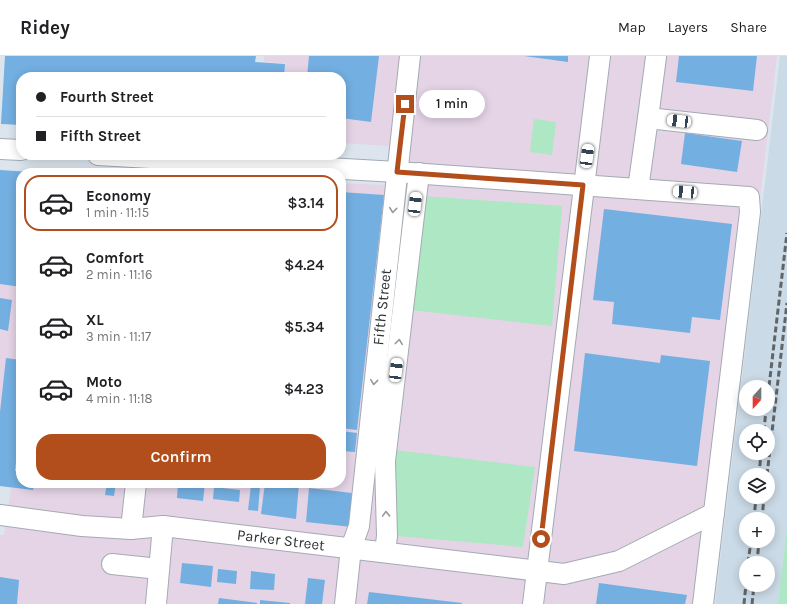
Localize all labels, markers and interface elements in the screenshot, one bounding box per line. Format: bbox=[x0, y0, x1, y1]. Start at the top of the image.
text: Ridey bbox=[20, 17, 70, 39]
text: Map bbox=[618, 19, 646, 36]
text: Layers bbox=[668, 19, 708, 36]
text: Share bbox=[730, 19, 767, 36]
text: Fourth Street bbox=[60, 88, 154, 106]
callout: 1 min bbox=[419, 90, 485, 118]
route end bbox=[396, 95, 414, 113]
text: 1 min bbox=[436, 96, 468, 111]
car bbox=[666, 114, 692, 128]
text: Fifth Street bbox=[60, 127, 141, 145]
car bbox=[579, 143, 595, 169]
icon: car bbox=[38, 185, 74, 221]
car bbox=[673, 185, 697, 199]
text: Economy bbox=[86, 187, 151, 205]
car bbox=[408, 191, 422, 217]
text: $3.14 bbox=[288, 194, 324, 212]
text: 1 min · 11:15 bbox=[86, 205, 149, 220]
one-way arrow bbox=[388, 207, 397, 214]
icon: car bbox=[38, 247, 74, 283]
text: Comfort bbox=[86, 249, 144, 267]
text: $4.24 bbox=[284, 256, 324, 274]
text: 2 min · 11:16 bbox=[86, 267, 152, 282]
street label: Fifth Street bbox=[369, 267, 395, 346]
icon: car bbox=[38, 309, 74, 345]
text: XL bbox=[86, 311, 104, 329]
text: $5.34 bbox=[284, 318, 324, 336]
text: 3 min · 11:17 bbox=[86, 329, 151, 344]
one-way arrow bbox=[394, 339, 403, 345]
car bbox=[389, 357, 403, 383]
icon: car bbox=[38, 371, 74, 407]
text: Moto bbox=[86, 373, 122, 391]
one-way arrow bbox=[370, 378, 379, 385]
text: $4.23 bbox=[284, 380, 324, 398]
north arrow bbox=[739, 380, 775, 416]
map controls bbox=[739, 380, 775, 592]
text: 4 min · 11:18 bbox=[86, 391, 153, 406]
button: locate bbox=[739, 424, 775, 460]
button: Confirm bbox=[36, 434, 326, 480]
button: layers bbox=[739, 468, 775, 504]
one-way arrow bbox=[382, 511, 391, 517]
button: + bbox=[739, 512, 775, 548]
street label: Parker Street bbox=[236, 526, 326, 554]
route start bbox=[532, 530, 550, 548]
button: − bbox=[739, 556, 775, 592]

